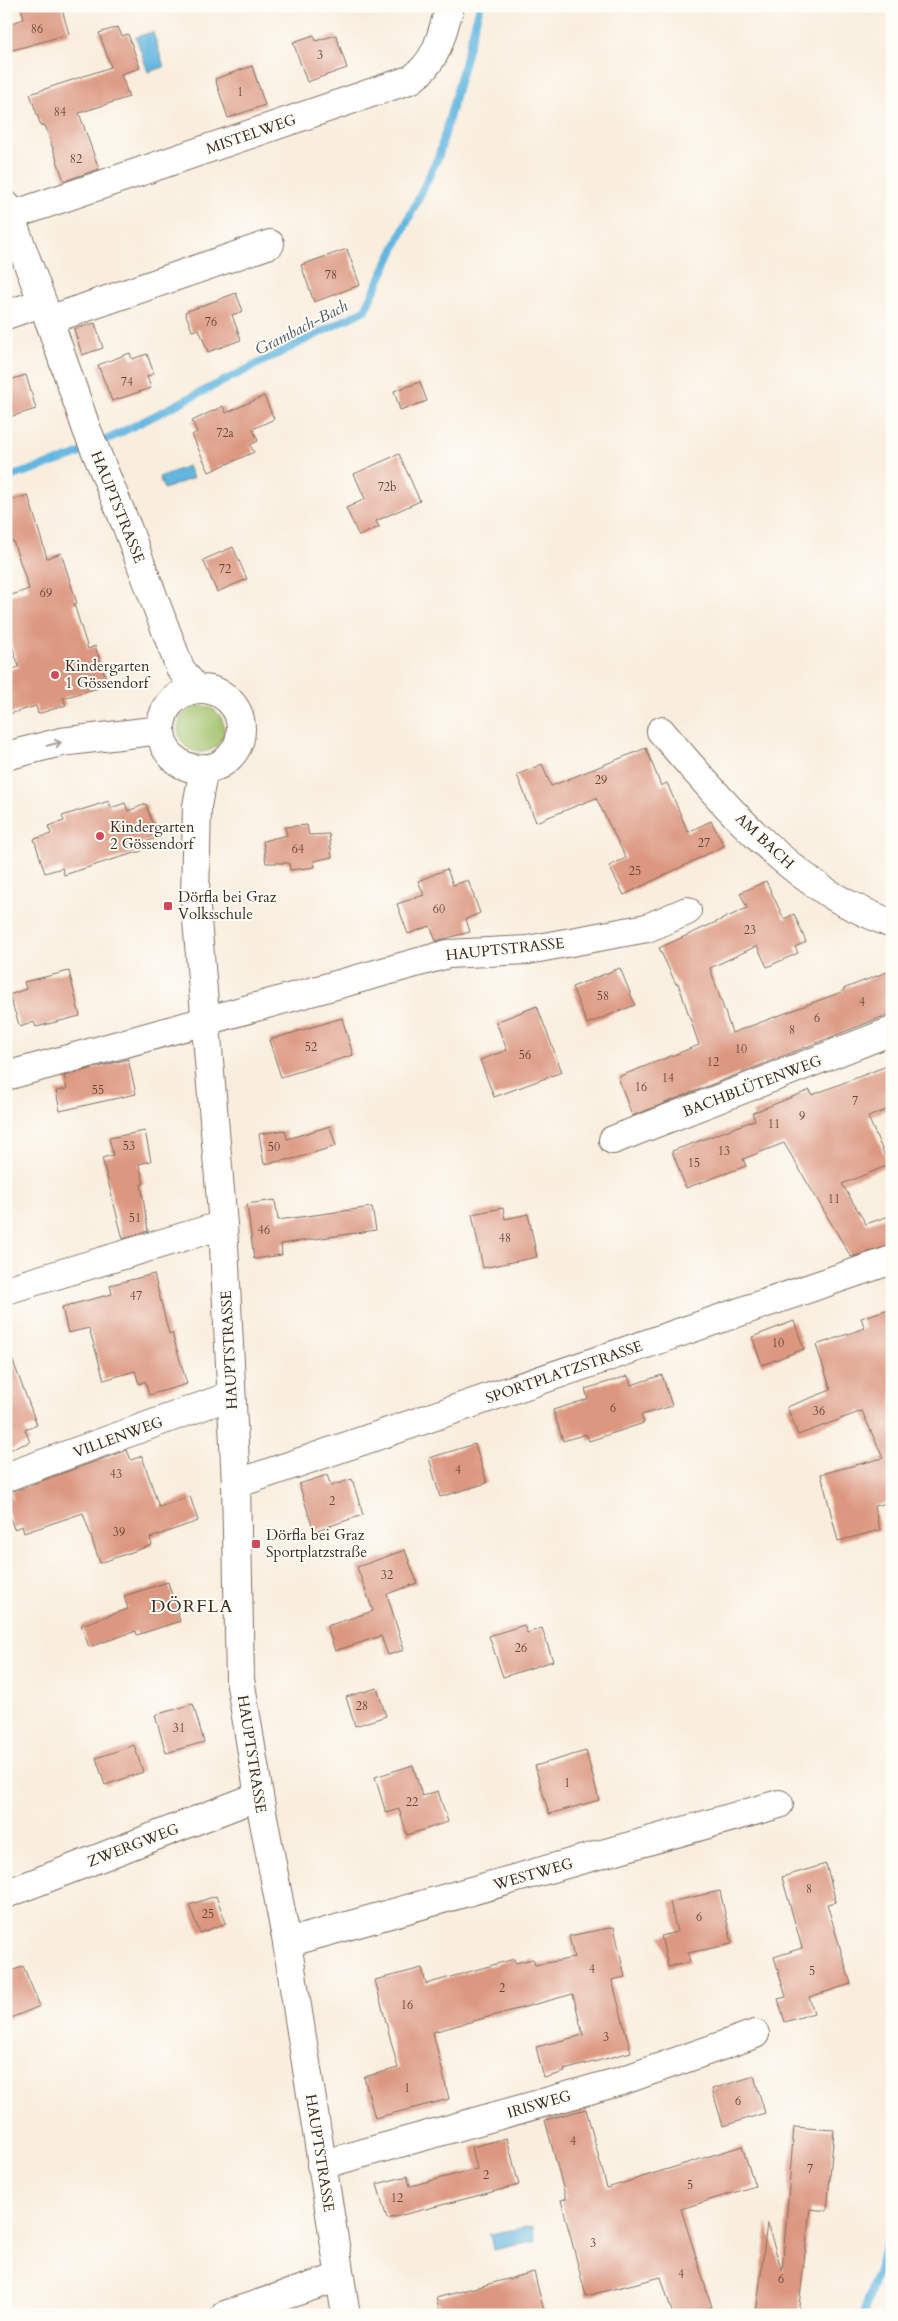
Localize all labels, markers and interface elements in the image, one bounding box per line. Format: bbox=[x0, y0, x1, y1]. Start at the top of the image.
house number: 86 bbox=[31, 21, 43, 37]
house number: 3 bbox=[317, 47, 323, 63]
house number: 1 bbox=[237, 84, 243, 100]
house number: 84 bbox=[54, 104, 66, 120]
street label: MISTELWEG bbox=[203, 109, 299, 159]
house number: 82 bbox=[70, 151, 82, 167]
house number: 78 bbox=[325, 267, 337, 283]
water label: Grambach-Bach bbox=[251, 295, 352, 361]
house number: 76 bbox=[205, 314, 217, 330]
house number: 74 bbox=[121, 374, 133, 390]
house number: 72a bbox=[216, 425, 235, 441]
street label: HAUPTSTRASSE bbox=[86, 448, 150, 566]
house number: 72b bbox=[378, 479, 396, 495]
house number: 72 bbox=[219, 561, 231, 577]
house number: 69 bbox=[40, 585, 52, 601]
place label: Kindergarten 1 Gössendorf bbox=[65, 656, 151, 693]
marker: Kindergarten 1 Gössendorf bbox=[49, 669, 61, 681]
one-way arrow bbox=[45, 739, 61, 748]
house number: 29 bbox=[595, 772, 607, 788]
street label: AM BACH bbox=[731, 809, 799, 874]
place label: Kindergarten 2 Gössendorf bbox=[110, 817, 196, 854]
marker: Kindergarten 2 Gössendorf bbox=[94, 830, 106, 842]
house number: 27 bbox=[698, 835, 710, 851]
house number: 64 bbox=[292, 841, 304, 857]
house number: 25 bbox=[629, 863, 641, 879]
place label: Dörfla bei Graz Volksschule bbox=[178, 887, 277, 924]
marker: Dörfla bei Graz Volksschule bbox=[162, 900, 174, 912]
house number: 60 bbox=[433, 901, 445, 917]
house number: 23 bbox=[744, 922, 756, 938]
street label: HAUPTSTRASSE bbox=[445, 933, 565, 965]
house number: 58 bbox=[597, 988, 609, 1004]
house number: 4 bbox=[859, 994, 865, 1010]
house number: 6 bbox=[814, 1010, 820, 1026]
house number: 8 bbox=[789, 1022, 795, 1038]
house number: 52 bbox=[305, 1039, 317, 1055]
house number: 10 bbox=[735, 1041, 747, 1057]
house number: 56 bbox=[519, 1047, 531, 1063]
street label: BACHBLÜTENWEG bbox=[680, 1050, 824, 1122]
house number: 12 bbox=[707, 1054, 719, 1070]
house number: 14 bbox=[662, 1070, 674, 1086]
house number: 16 bbox=[635, 1079, 647, 1095]
house number: 55 bbox=[92, 1082, 104, 1098]
house number: 7 bbox=[852, 1093, 858, 1109]
house number: 9 bbox=[799, 1108, 805, 1124]
house number: 11 bbox=[768, 1116, 780, 1132]
house number: 53 bbox=[123, 1138, 135, 1154]
house number: 50 bbox=[268, 1139, 280, 1155]
house number: 13 bbox=[718, 1143, 730, 1159]
house number: 15 bbox=[688, 1155, 700, 1171]
house number: 11 bbox=[828, 1191, 840, 1207]
house number: 51 bbox=[129, 1210, 141, 1226]
house number: 46 bbox=[258, 1222, 270, 1238]
house number: 48 bbox=[499, 1230, 511, 1246]
house number: 47 bbox=[130, 1288, 142, 1304]
street label: HAUPTSTRASSE bbox=[216, 1290, 242, 1410]
house number: 10 bbox=[772, 1335, 784, 1351]
street label: SPORTPLATZSTRASSE bbox=[483, 1336, 645, 1408]
house number: 6 bbox=[610, 1400, 616, 1416]
house number: 36 bbox=[813, 1403, 825, 1419]
street label: VILLENWEG bbox=[70, 1411, 166, 1462]
house number: 4 bbox=[455, 1462, 461, 1478]
house number: 43 bbox=[110, 1466, 122, 1482]
house number: 2 bbox=[329, 1493, 335, 1509]
house number: 39 bbox=[113, 1524, 125, 1540]
place label: Dörfla bei Graz Sportplatzstraße bbox=[266, 1525, 367, 1562]
marker: Dörfla bei Graz Sportplatzstraße bbox=[250, 1538, 262, 1550]
house number: 32 bbox=[381, 1567, 393, 1583]
district label: DÖRFLA bbox=[151, 1594, 233, 1619]
house number: 26 bbox=[515, 1640, 527, 1656]
street label: HAUPTSTRASSE bbox=[233, 1694, 271, 1814]
house number: 28 bbox=[356, 1698, 368, 1714]
house number: 31 bbox=[173, 1720, 185, 1736]
house number: 1 bbox=[564, 1775, 570, 1791]
house number: 22 bbox=[406, 1794, 418, 1810]
street label: ZWERGWEG bbox=[84, 1818, 182, 1872]
street label: WESTWEG bbox=[490, 1853, 575, 1895]
house number: 8 bbox=[806, 1881, 812, 1897]
house number: 25 bbox=[202, 1906, 214, 1922]
house number: 6 bbox=[696, 1909, 702, 1925]
house number: 4 bbox=[589, 1961, 595, 1977]
house number: 5 bbox=[809, 1963, 815, 1979]
house number: 2 bbox=[499, 1980, 505, 1996]
house number: 16 bbox=[401, 1997, 413, 2013]
house number: 3 bbox=[603, 2029, 609, 2045]
house number: 1 bbox=[404, 2080, 410, 2096]
street label: IRISWEG bbox=[505, 2085, 574, 2123]
street label: HAUPTSTRASSE bbox=[301, 2093, 339, 2213]
house number: 6 bbox=[735, 2093, 741, 2109]
house number: 4 bbox=[570, 2133, 576, 2149]
house number: 7 bbox=[807, 2161, 813, 2177]
house number: 2 bbox=[483, 2167, 489, 2183]
house number: 5 bbox=[687, 2177, 693, 2193]
house number: 12 bbox=[391, 2190, 403, 2206]
house number: 3 bbox=[590, 2235, 596, 2251]
house number: 4 bbox=[678, 2266, 684, 2282]
house number: 6 bbox=[778, 2271, 784, 2287]

